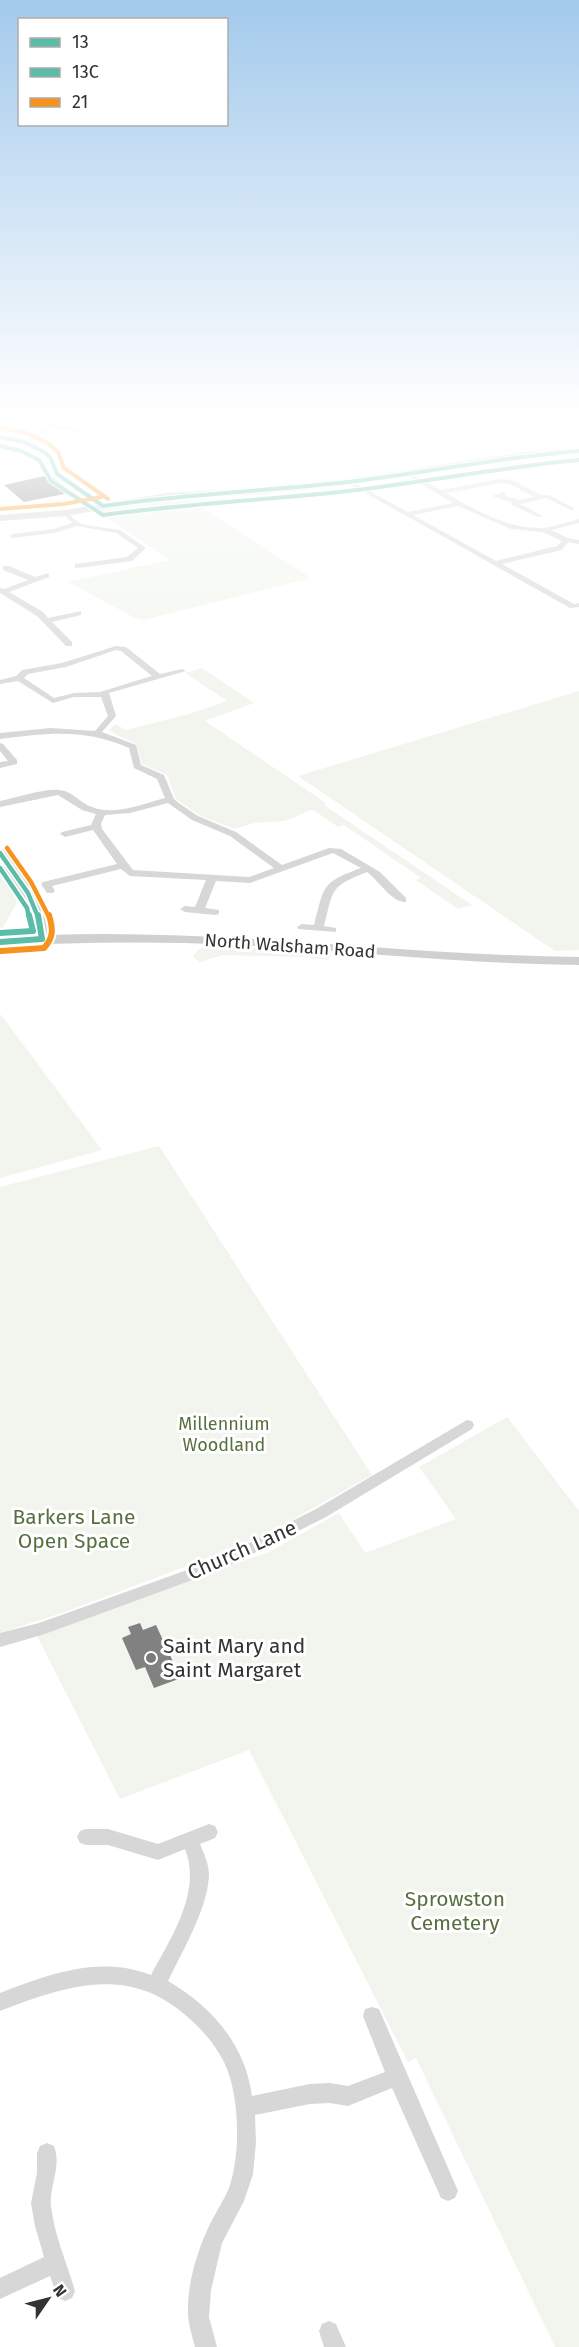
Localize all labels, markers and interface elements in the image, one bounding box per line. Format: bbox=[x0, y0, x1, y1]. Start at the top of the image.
legend bbox=[18, 18, 228, 126]
text: 13 bbox=[72, 31, 89, 53]
text: 13C bbox=[72, 61, 99, 83]
text: 21 bbox=[72, 91, 88, 113]
street label: North Walsham Road bbox=[204, 929, 376, 963]
park label: Millennium Woodland bbox=[178, 1413, 270, 1456]
park label: Barkers Lane Open Space bbox=[13, 1504, 135, 1554]
street label: Church Lane bbox=[183, 1514, 301, 1586]
place label: Saint Mary and Saint Margaret bbox=[163, 1633, 305, 1683]
marker: Saint Mary and Saint Margaret bbox=[144, 1651, 158, 1665]
park label: Sprowston Cemetery bbox=[405, 1886, 505, 1936]
north arrow bbox=[18, 2269, 78, 2329]
text: N bbox=[49, 2281, 71, 2300]

